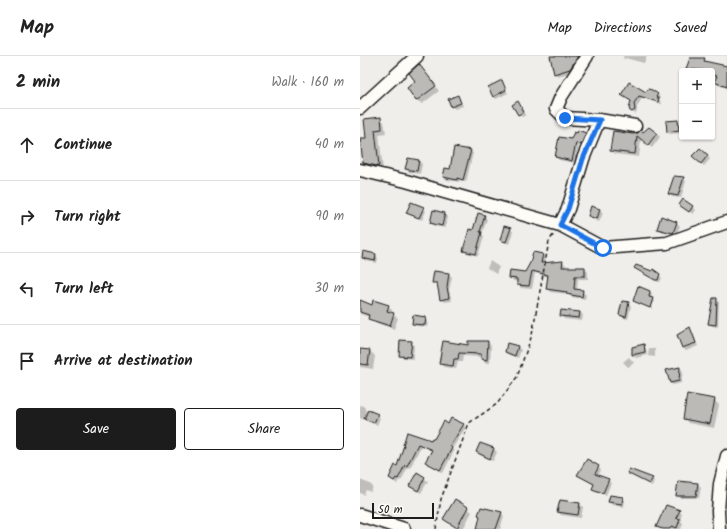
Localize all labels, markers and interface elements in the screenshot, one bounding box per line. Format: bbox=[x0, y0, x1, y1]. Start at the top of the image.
text: Map bbox=[20, 13, 54, 43]
text: Map bbox=[547, 17, 572, 39]
text: Directions bbox=[594, 17, 652, 39]
text: Saved bbox=[674, 17, 707, 39]
map controls bbox=[679, 68, 715, 140]
button: + bbox=[679, 68, 715, 104]
text: 2 min bbox=[16, 69, 60, 96]
text: Walk · 160 m bbox=[272, 72, 344, 93]
button: − bbox=[679, 104, 715, 140]
route end bbox=[556, 109, 574, 127]
text: Continue bbox=[54, 133, 112, 157]
icon: ahead bbox=[16, 134, 38, 156]
text: 40 m bbox=[315, 134, 344, 155]
text: Turn right bbox=[54, 205, 121, 229]
icon: right bbox=[16, 206, 38, 228]
text: 90 m bbox=[316, 206, 344, 227]
route start bbox=[594, 239, 612, 257]
text: Turn left bbox=[54, 277, 114, 301]
icon: left bbox=[16, 278, 38, 300]
text: 30 m bbox=[315, 278, 344, 299]
text: Arrive at destination bbox=[54, 349, 193, 373]
icon: arrive bbox=[16, 350, 38, 372]
button: Save bbox=[16, 408, 176, 450]
button: Share bbox=[184, 408, 344, 450]
scale bar bbox=[372, 501, 434, 520]
text: 50 m bbox=[378, 501, 403, 519]

